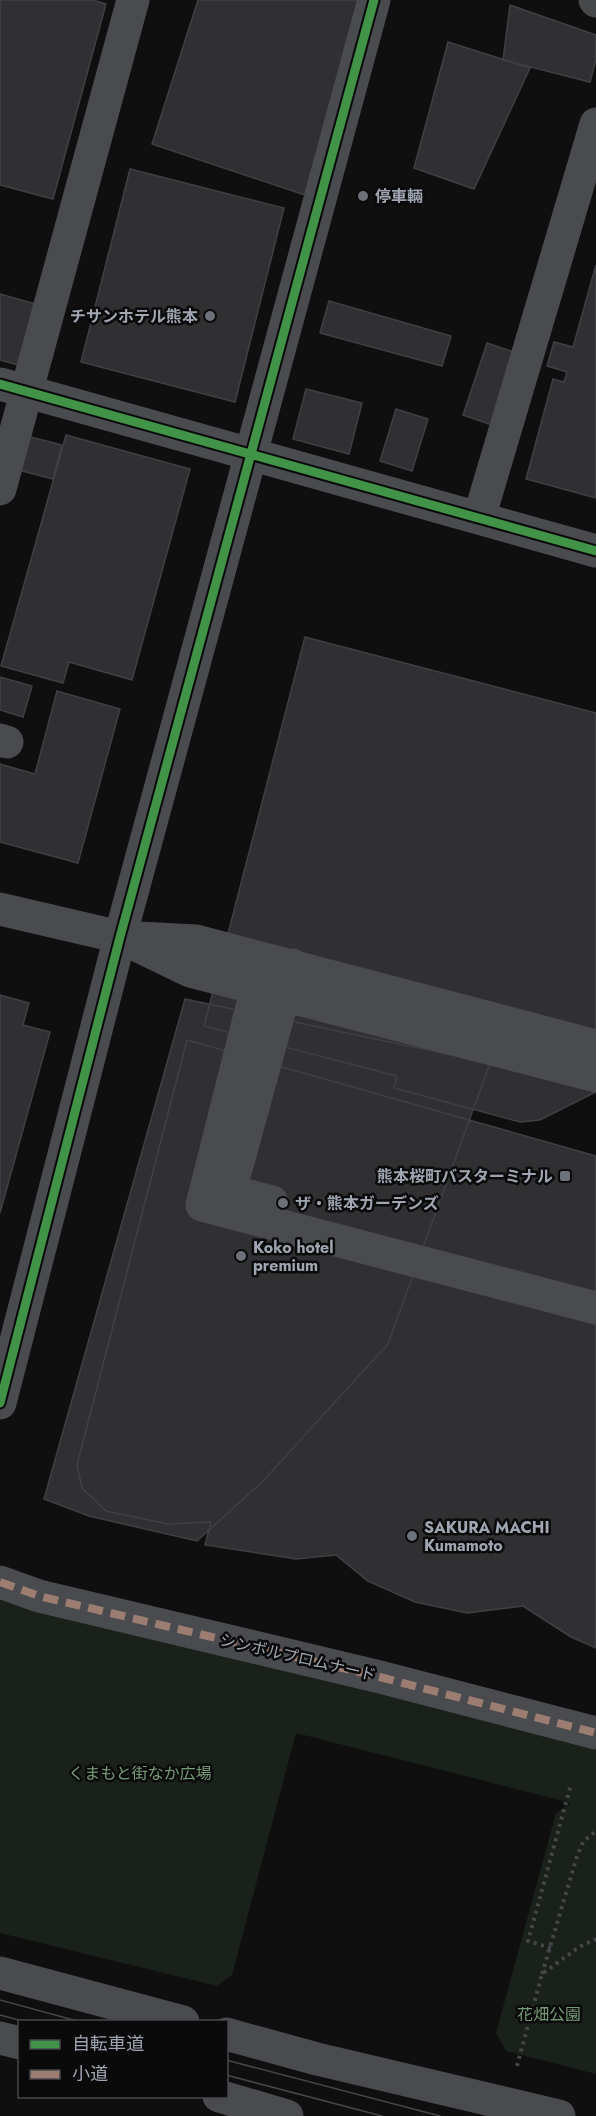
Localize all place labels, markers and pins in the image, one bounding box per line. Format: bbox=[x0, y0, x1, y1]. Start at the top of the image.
place label: 停車輛 bbox=[375, 185, 423, 208]
marker: 停車輛 bbox=[356, 189, 370, 203]
place label: チサンホテル熊本 bbox=[70, 305, 198, 328]
marker: チサンホテル熊本 bbox=[203, 309, 217, 323]
place label: 熊本桜町バスターミナル bbox=[377, 1165, 553, 1188]
marker: 熊本桜町バスターミナル bbox=[558, 1169, 572, 1183]
place label: ザ・熊本ガーデンズ bbox=[295, 1192, 439, 1215]
marker: ザ・熊本ガーデンズ bbox=[276, 1196, 290, 1210]
place label: Koko hotel premium bbox=[253, 1236, 334, 1277]
marker: Koko hotel premium bbox=[234, 1249, 248, 1263]
place label: SAKURA MACHI Kumamoto bbox=[424, 1516, 550, 1557]
marker: SAKURA MACHI Kumamoto bbox=[405, 1529, 419, 1543]

